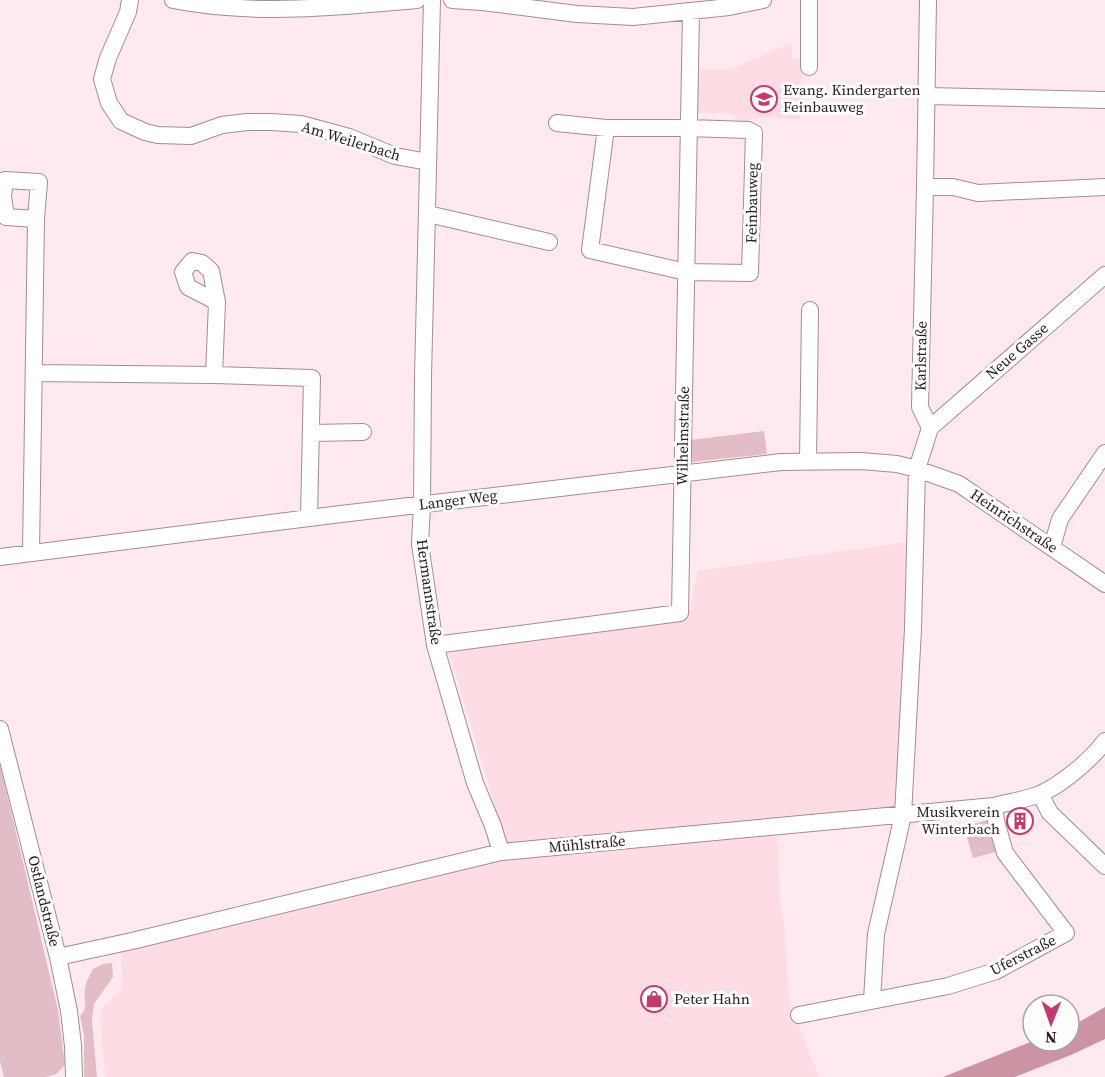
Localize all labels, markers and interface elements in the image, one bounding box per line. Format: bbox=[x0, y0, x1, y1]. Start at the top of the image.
place label: Evang. Kindergarten Feinbauweg bbox=[783, 79, 921, 117]
school or university icon: Evang. Kindergarten Feinbauweg bbox=[749, 84, 779, 114]
street label: Am Weilerbach bbox=[299, 115, 403, 166]
street label: Feinbauweg bbox=[740, 162, 763, 243]
street label: Neue Gasse bbox=[981, 317, 1053, 384]
street label: Karlstraße bbox=[909, 321, 932, 391]
street label: Wilhelmstraße bbox=[671, 386, 694, 486]
street label: Langer Weg bbox=[417, 484, 499, 515]
street label: Heinrichstraße bbox=[966, 484, 1062, 558]
street label: Hermannstraße bbox=[412, 538, 447, 646]
place label: Musikverein Winterbach bbox=[917, 801, 1000, 839]
building icon: Musikverein Winterbach bbox=[1005, 806, 1035, 836]
street label: Mühlstraße bbox=[548, 830, 627, 857]
street label: Ostlandstraße bbox=[23, 853, 66, 949]
street label: Uferstraße bbox=[986, 929, 1060, 980]
shop icon: Peter Hahn bbox=[639, 984, 669, 1014]
place label: Peter Hahn bbox=[674, 988, 750, 1009]
north arrow bbox=[1021, 993, 1081, 1053]
text: N bbox=[1044, 1027, 1057, 1049]

